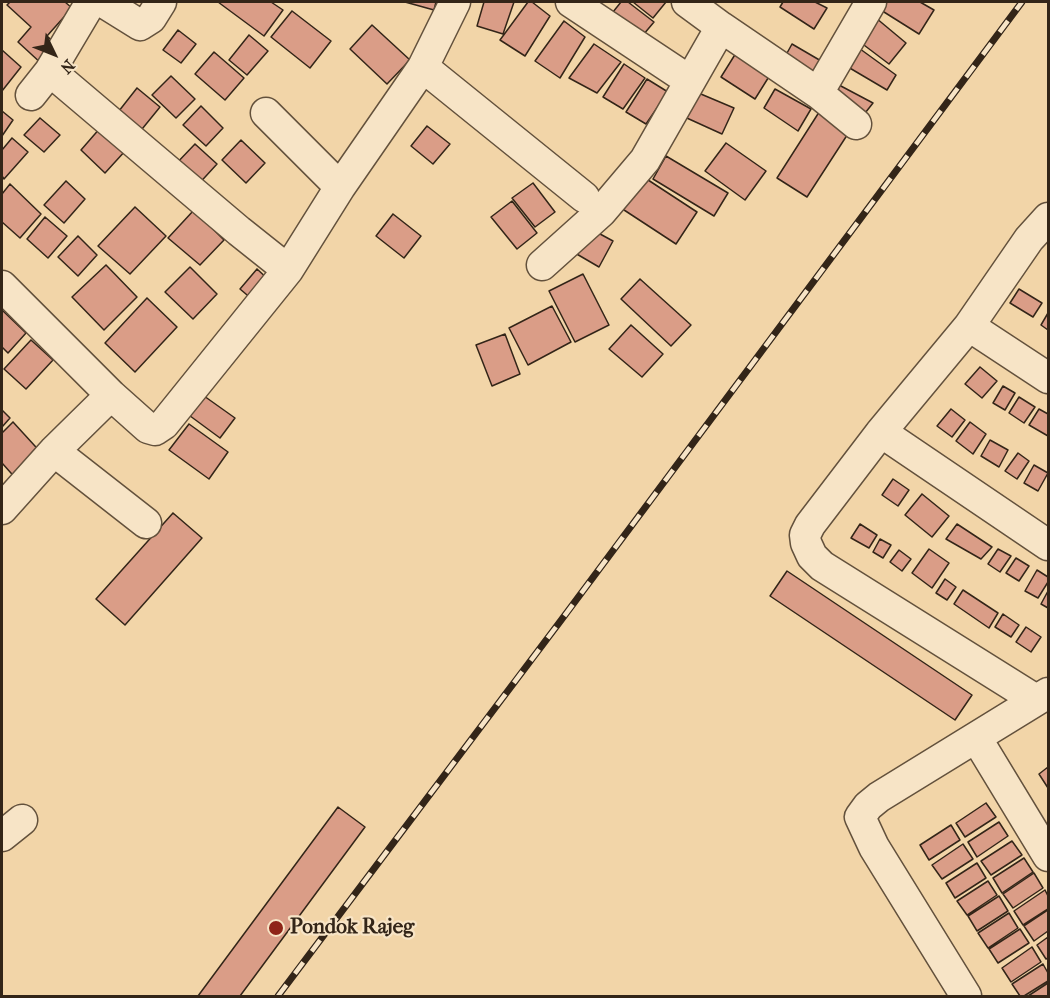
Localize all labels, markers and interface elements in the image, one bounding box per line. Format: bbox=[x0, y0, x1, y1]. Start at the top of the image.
north arrow bbox=[24, 24, 84, 84]
text: N bbox=[56, 56, 79, 78]
place label: Pondok Rajeg bbox=[290, 915, 414, 941]
marker: Pondok Rajeg bbox=[267, 919, 285, 937]

